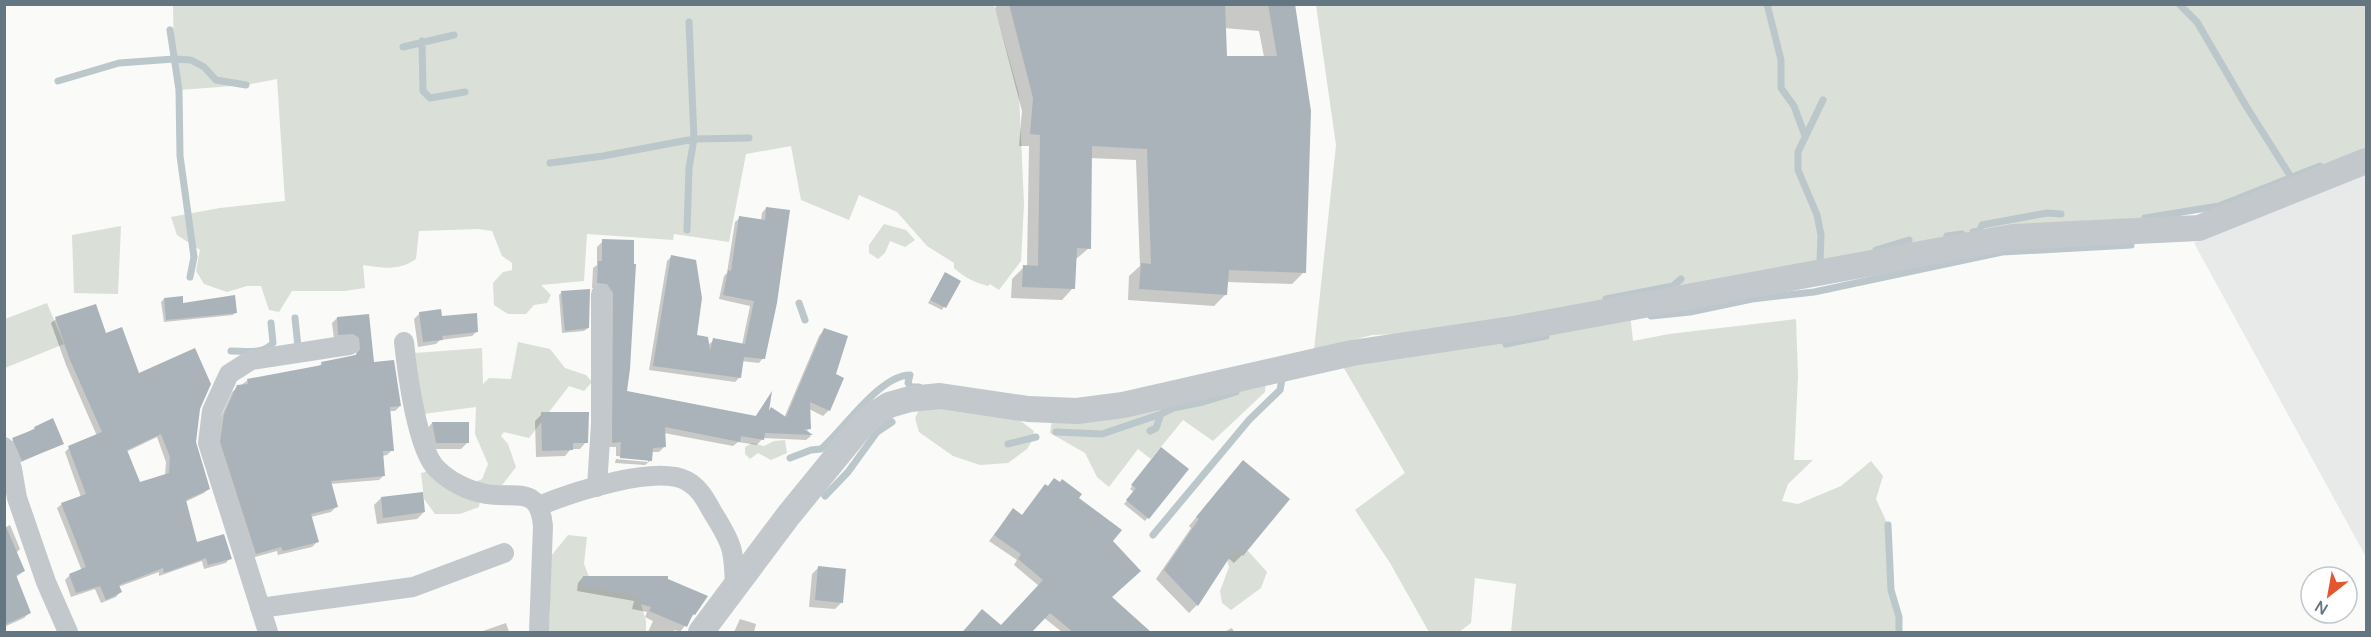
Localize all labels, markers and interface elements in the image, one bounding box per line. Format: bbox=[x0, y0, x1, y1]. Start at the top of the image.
north arrow bbox=[2299, 565, 2359, 625]
text: N bbox=[2311, 595, 2332, 620]

